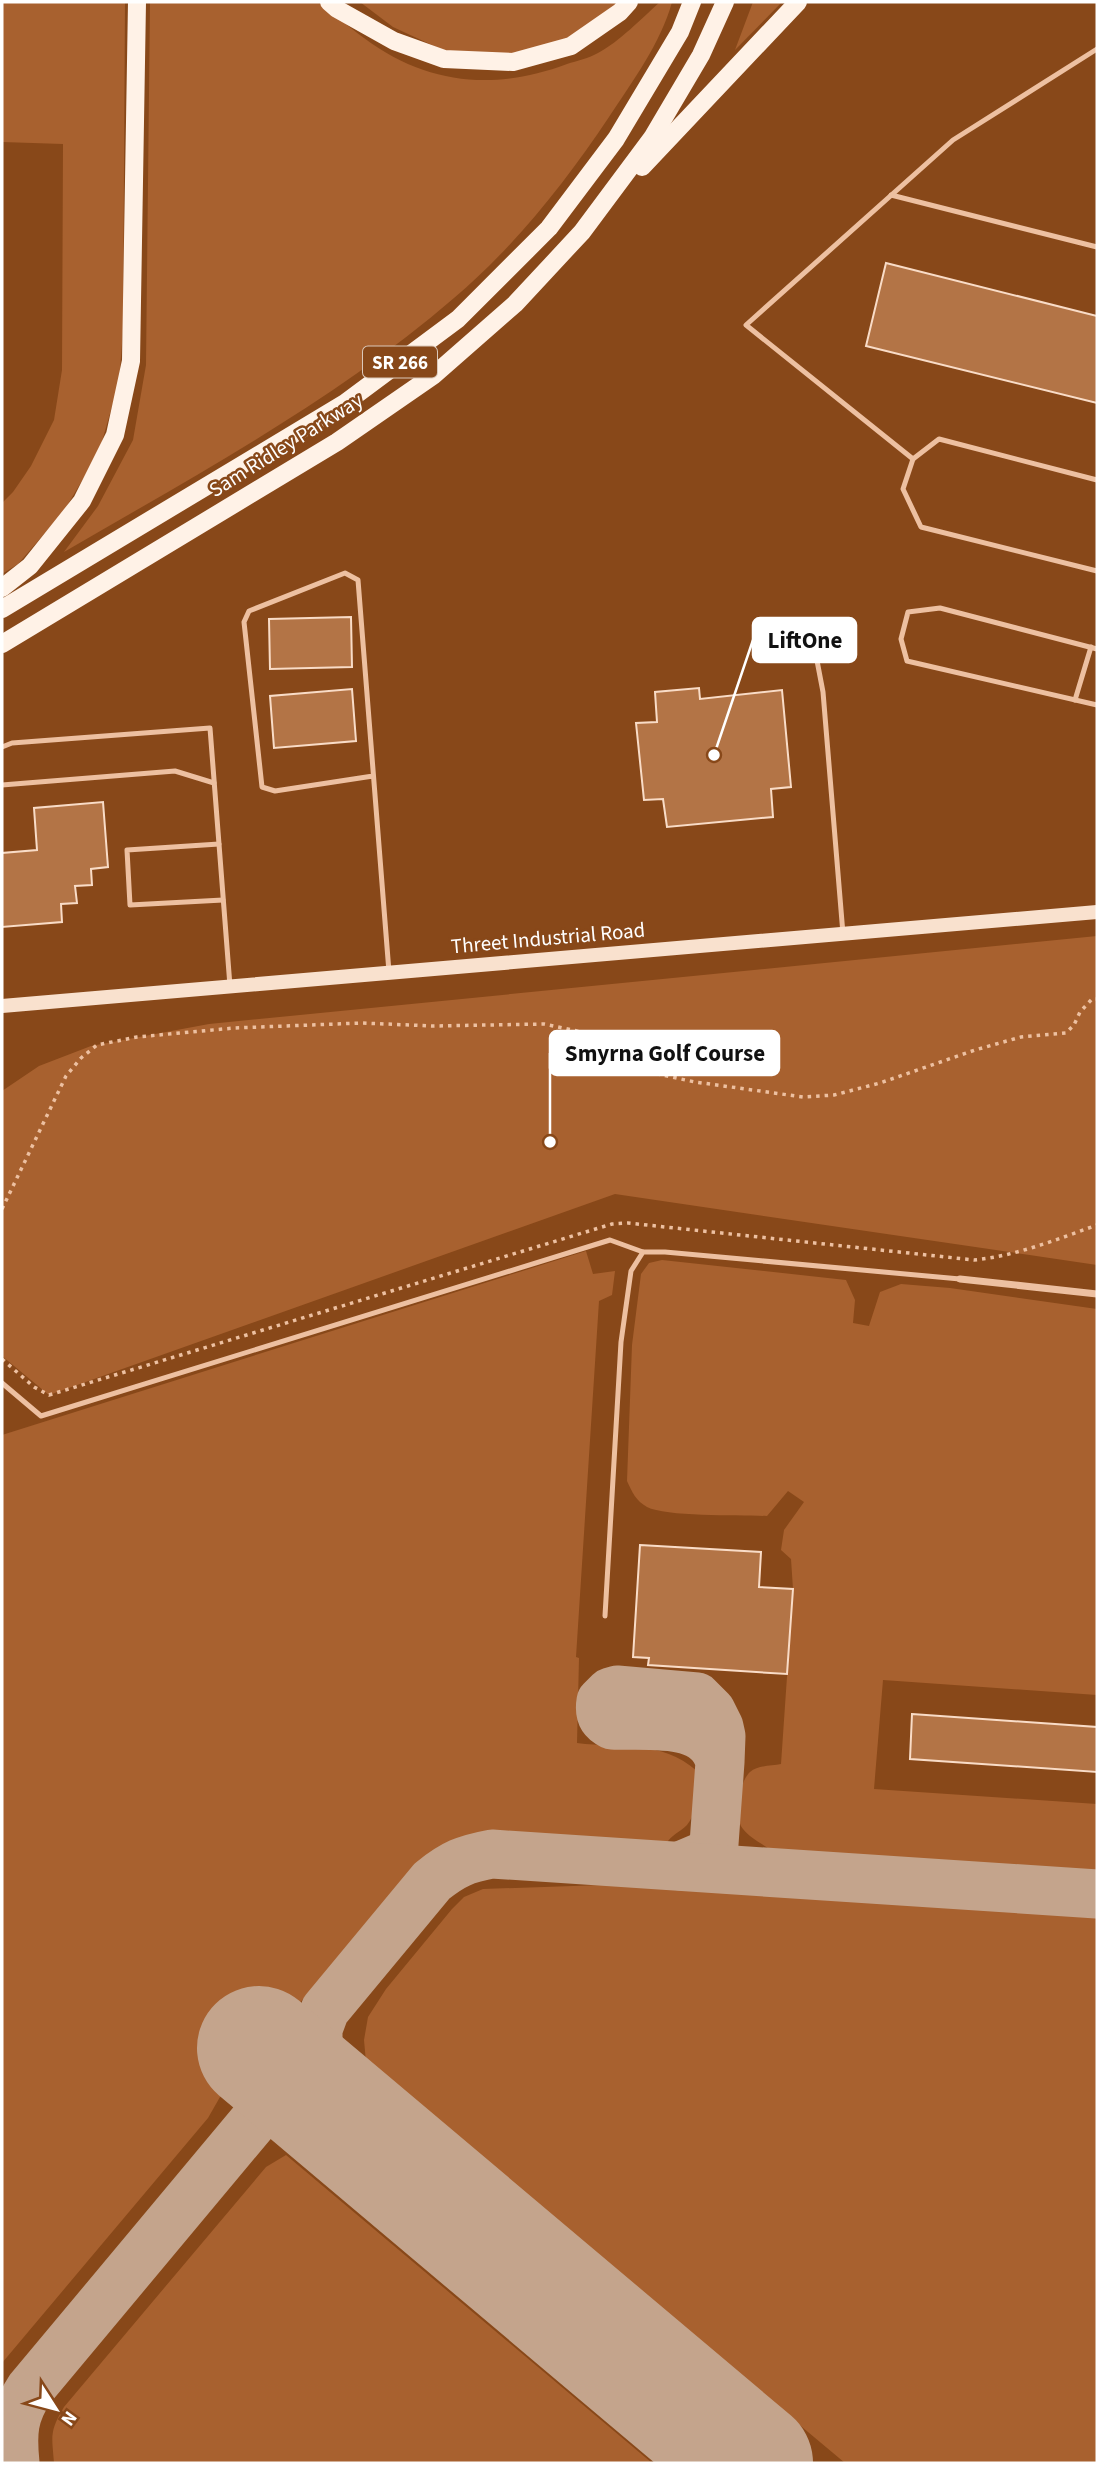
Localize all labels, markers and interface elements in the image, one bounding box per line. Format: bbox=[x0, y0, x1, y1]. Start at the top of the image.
road number: SR 266 bbox=[363, 346, 437, 378]
street label: Sam Ridley Parkway bbox=[203, 385, 369, 505]
callout: LiftOne bbox=[753, 618, 856, 662]
text: LiftOne bbox=[768, 624, 843, 657]
street label: Threet Industrial Road bbox=[450, 915, 646, 961]
callout: Smyrna Golf Course bbox=[550, 1031, 779, 1075]
text: Smyrna Golf Course bbox=[565, 1037, 765, 1070]
north arrow bbox=[21, 2374, 91, 2444]
text: N bbox=[54, 2405, 83, 2431]

